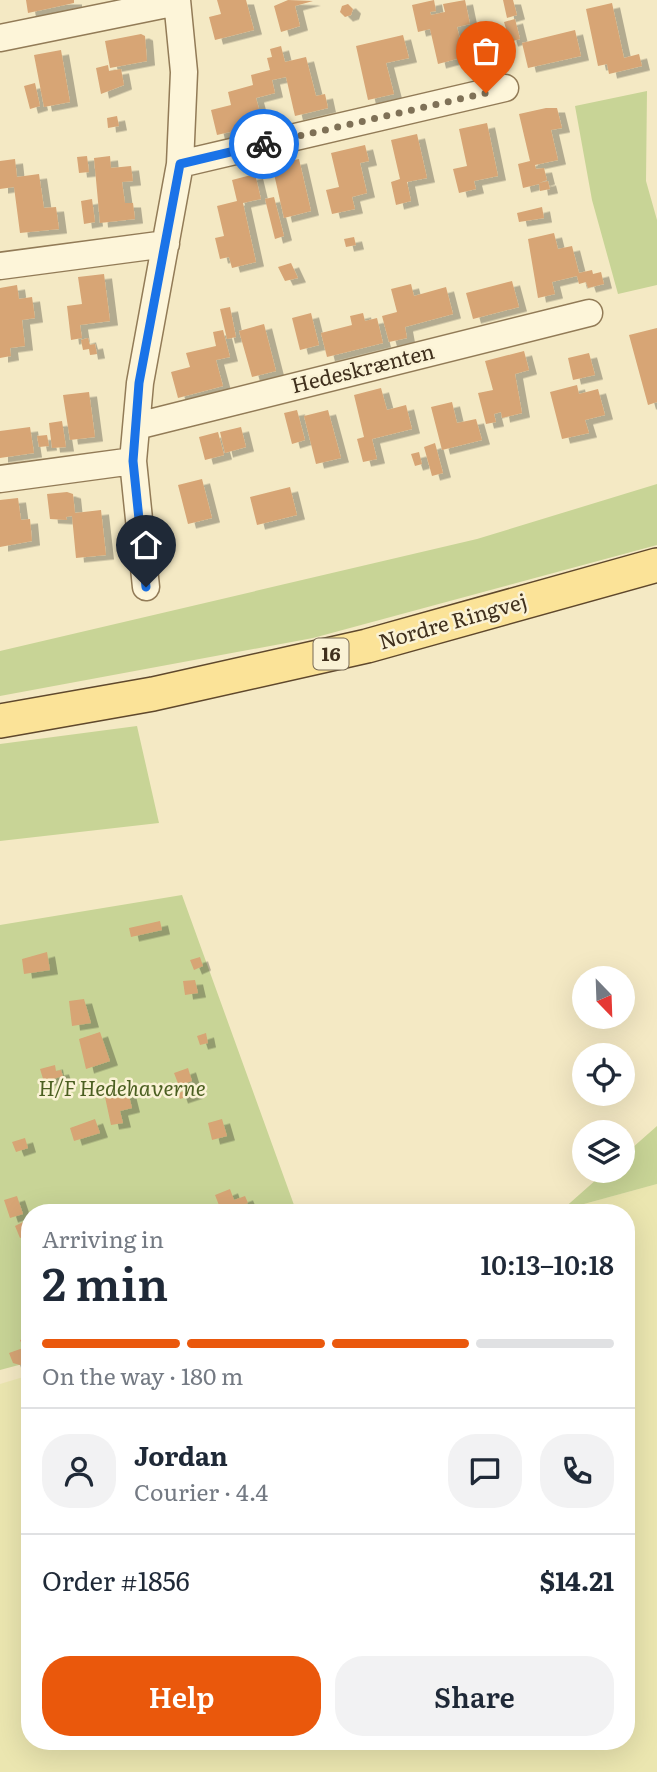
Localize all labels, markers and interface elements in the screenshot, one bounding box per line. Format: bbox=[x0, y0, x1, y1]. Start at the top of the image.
pin bbox=[456, 21, 516, 93]
icon: bag bbox=[467, 32, 505, 70]
courier bbox=[229, 109, 299, 179]
icon: bike bbox=[245, 125, 283, 163]
street label: Hedeskrænten bbox=[288, 334, 437, 399]
pin bbox=[116, 515, 176, 587]
icon: home bbox=[127, 526, 165, 564]
street label: Nordre Ringvej bbox=[374, 584, 530, 656]
road number: 16 bbox=[314, 638, 348, 670]
north arrow bbox=[572, 966, 635, 1029]
map controls bbox=[572, 966, 635, 1183]
button: locate bbox=[572, 1043, 635, 1106]
park label: H/F Hedehaverne bbox=[38, 1071, 206, 1102]
button: layers bbox=[572, 1120, 635, 1183]
text: Arriving in bbox=[42, 1221, 164, 1255]
text: 10:13–10:18 bbox=[481, 1244, 614, 1283]
text: 2 min bbox=[42, 1247, 168, 1315]
text: On the way · 180 m bbox=[42, 1358, 243, 1392]
button: person bbox=[42, 1434, 116, 1508]
button: chat bbox=[448, 1434, 522, 1508]
button: phone bbox=[540, 1434, 614, 1508]
text: Jordan bbox=[134, 1435, 228, 1474]
text: Courier · 4.4 bbox=[134, 1474, 268, 1508]
text: Order #1856 bbox=[42, 1560, 190, 1599]
text: $14.21 bbox=[540, 1560, 614, 1599]
button: Help bbox=[42, 1656, 321, 1736]
button: Share bbox=[335, 1656, 614, 1736]

